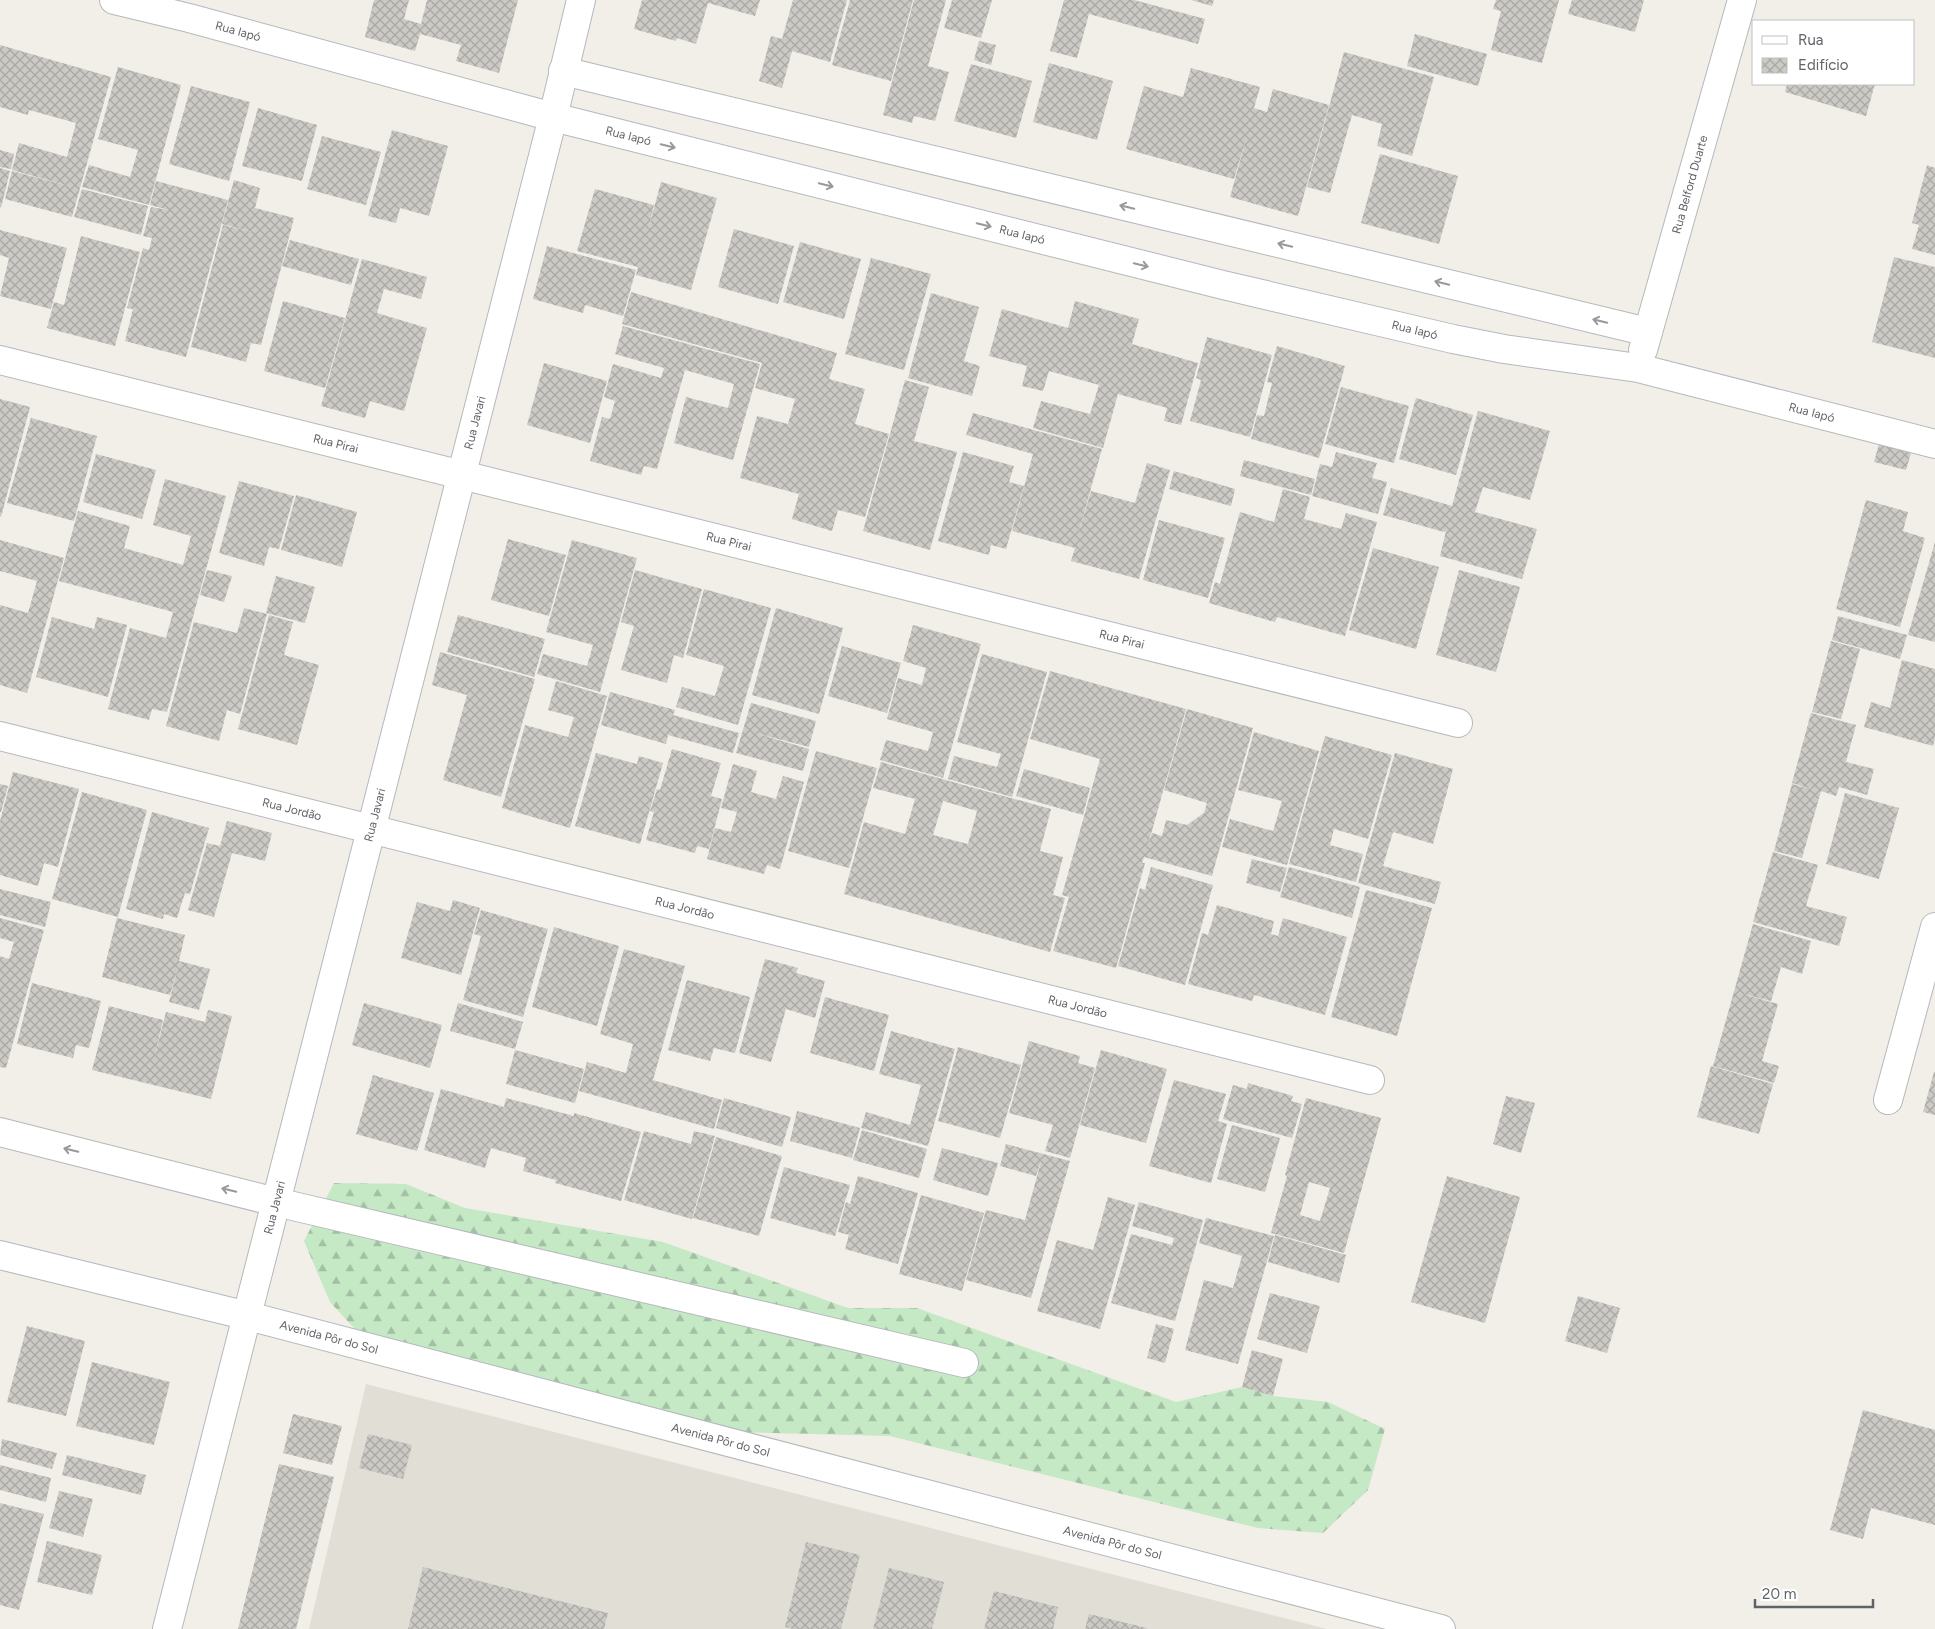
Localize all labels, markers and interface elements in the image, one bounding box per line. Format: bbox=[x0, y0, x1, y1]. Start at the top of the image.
street label: Rua Iapó bbox=[214, 18, 263, 44]
legend bbox=[1752, 20, 1915, 85]
text: Rua bbox=[1798, 31, 1823, 49]
text: Edifício bbox=[1798, 56, 1849, 74]
street label: Rua Iapó bbox=[604, 123, 653, 148]
street label: Rua Belford Duarte bbox=[1669, 133, 1710, 235]
one-way arrow bbox=[660, 141, 676, 151]
one-way arrow bbox=[817, 181, 833, 190]
one-way arrow bbox=[1119, 202, 1135, 211]
one-way arrow bbox=[975, 221, 991, 230]
street label: Rua Iapó bbox=[998, 222, 1047, 247]
one-way arrow bbox=[1277, 240, 1293, 249]
one-way arrow bbox=[1133, 260, 1149, 270]
one-way arrow bbox=[1435, 278, 1451, 287]
one-way arrow bbox=[1593, 316, 1609, 325]
street label: Rua Iapó bbox=[1390, 318, 1439, 342]
street label: Rua Javari bbox=[461, 394, 488, 451]
street label: Rua Iapó bbox=[1787, 400, 1836, 425]
street label: Rua Pirai bbox=[312, 431, 360, 456]
street label: Rua Pirai bbox=[705, 529, 753, 554]
street label: Rua Pirai bbox=[1098, 627, 1146, 652]
street label: Rua Javari bbox=[361, 787, 388, 843]
street label: Rua Jordão bbox=[261, 795, 323, 823]
street label: Rua Jordão bbox=[654, 894, 716, 922]
street label: Rua Jordão bbox=[1046, 992, 1109, 1021]
one-way arrow bbox=[64, 1145, 80, 1154]
street label: Rua Javari bbox=[261, 1179, 288, 1236]
one-way arrow bbox=[221, 1185, 237, 1194]
street label: Avenida Pôr do Sol bbox=[278, 1318, 380, 1357]
street label: Avenida Pôr do Sol bbox=[670, 1420, 771, 1460]
street label: Avenida Pôr do Sol bbox=[1062, 1523, 1163, 1562]
scale bar bbox=[1755, 1576, 1872, 1608]
text: 20 m bbox=[1762, 1585, 1796, 1603]

